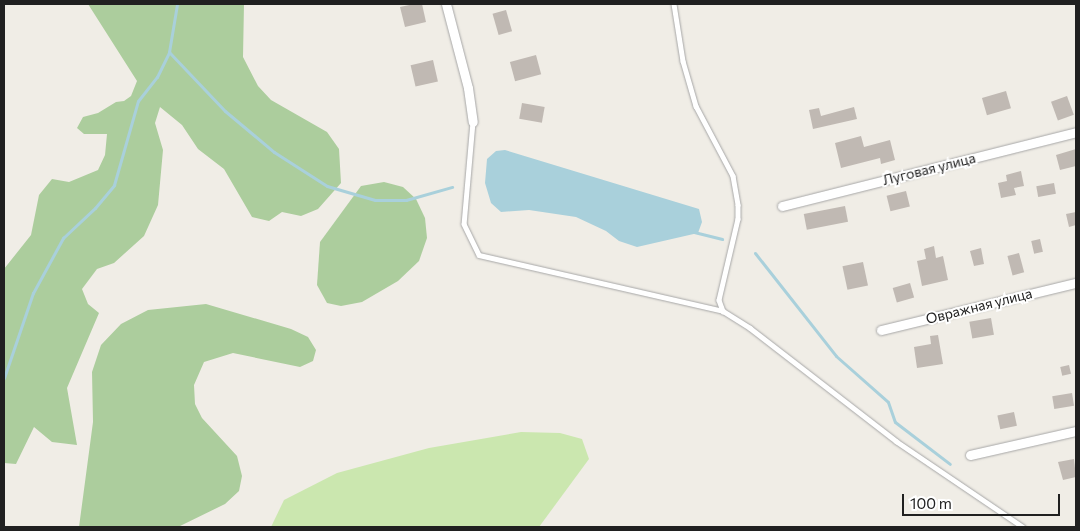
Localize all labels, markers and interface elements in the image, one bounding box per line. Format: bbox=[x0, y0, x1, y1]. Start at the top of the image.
street label: Луговая улица bbox=[881, 149, 977, 189]
street label: Овражная улица bbox=[924, 285, 1034, 327]
scale bar bbox=[905, 484, 1062, 516]
text: 100 m bbox=[910, 494, 952, 512]

